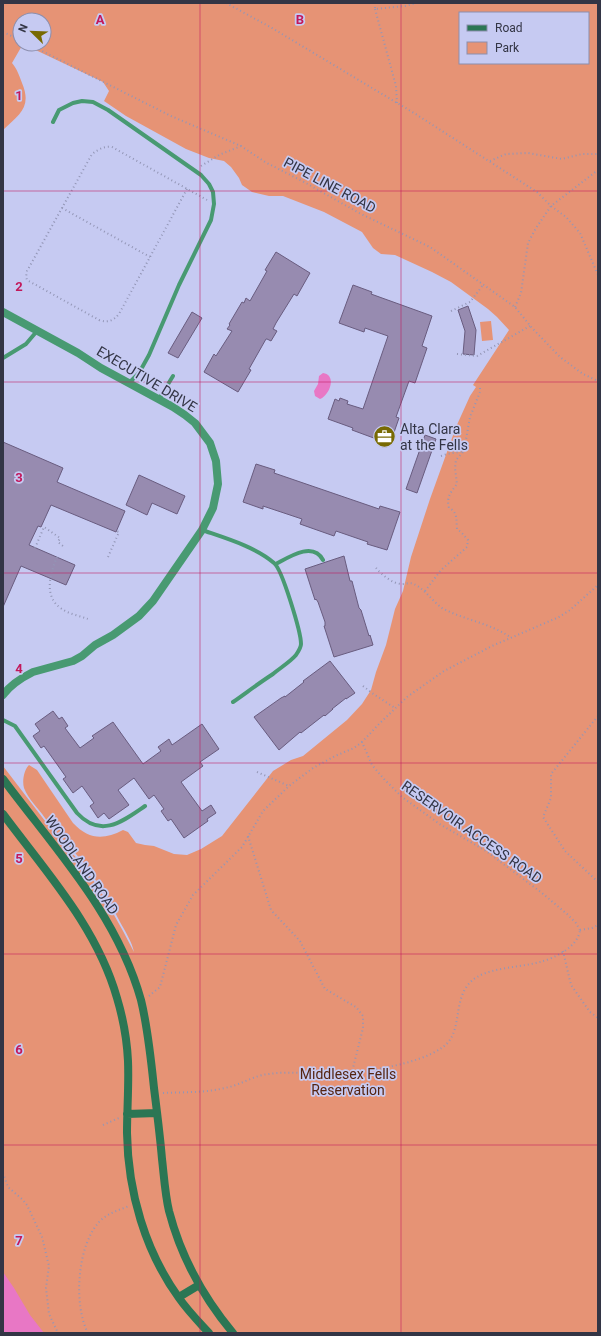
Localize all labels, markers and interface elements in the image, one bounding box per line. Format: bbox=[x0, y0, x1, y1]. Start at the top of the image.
north arrow bbox=[12, 12, 52, 52]
text: A bbox=[96, 12, 105, 27]
text: B bbox=[296, 12, 304, 27]
legend bbox=[459, 12, 589, 64]
text: Road bbox=[495, 21, 523, 35]
text: N bbox=[16, 22, 31, 34]
text: Park bbox=[495, 41, 520, 55]
text: 1 bbox=[15, 88, 23, 103]
street label: PIPE LINE ROAD bbox=[281, 154, 379, 216]
text: 2 bbox=[15, 279, 23, 294]
street label: EXECUTIVE DRIVE bbox=[94, 343, 200, 415]
place label: Alta Clara at the Fells bbox=[400, 421, 468, 453]
office icon: Alta Clara at the Fells bbox=[371, 424, 397, 450]
text: 3 bbox=[15, 470, 23, 485]
text: 4 bbox=[15, 661, 23, 676]
street label: RESERVOIR ACCESS ROAD bbox=[399, 777, 545, 887]
street label: WOODLAND ROAD bbox=[42, 813, 122, 917]
text: 5 bbox=[15, 851, 23, 866]
text: 6 bbox=[15, 1042, 23, 1057]
park label: Middlesex Fells Reservation bbox=[300, 1066, 396, 1098]
text: 7 bbox=[15, 1233, 23, 1248]

